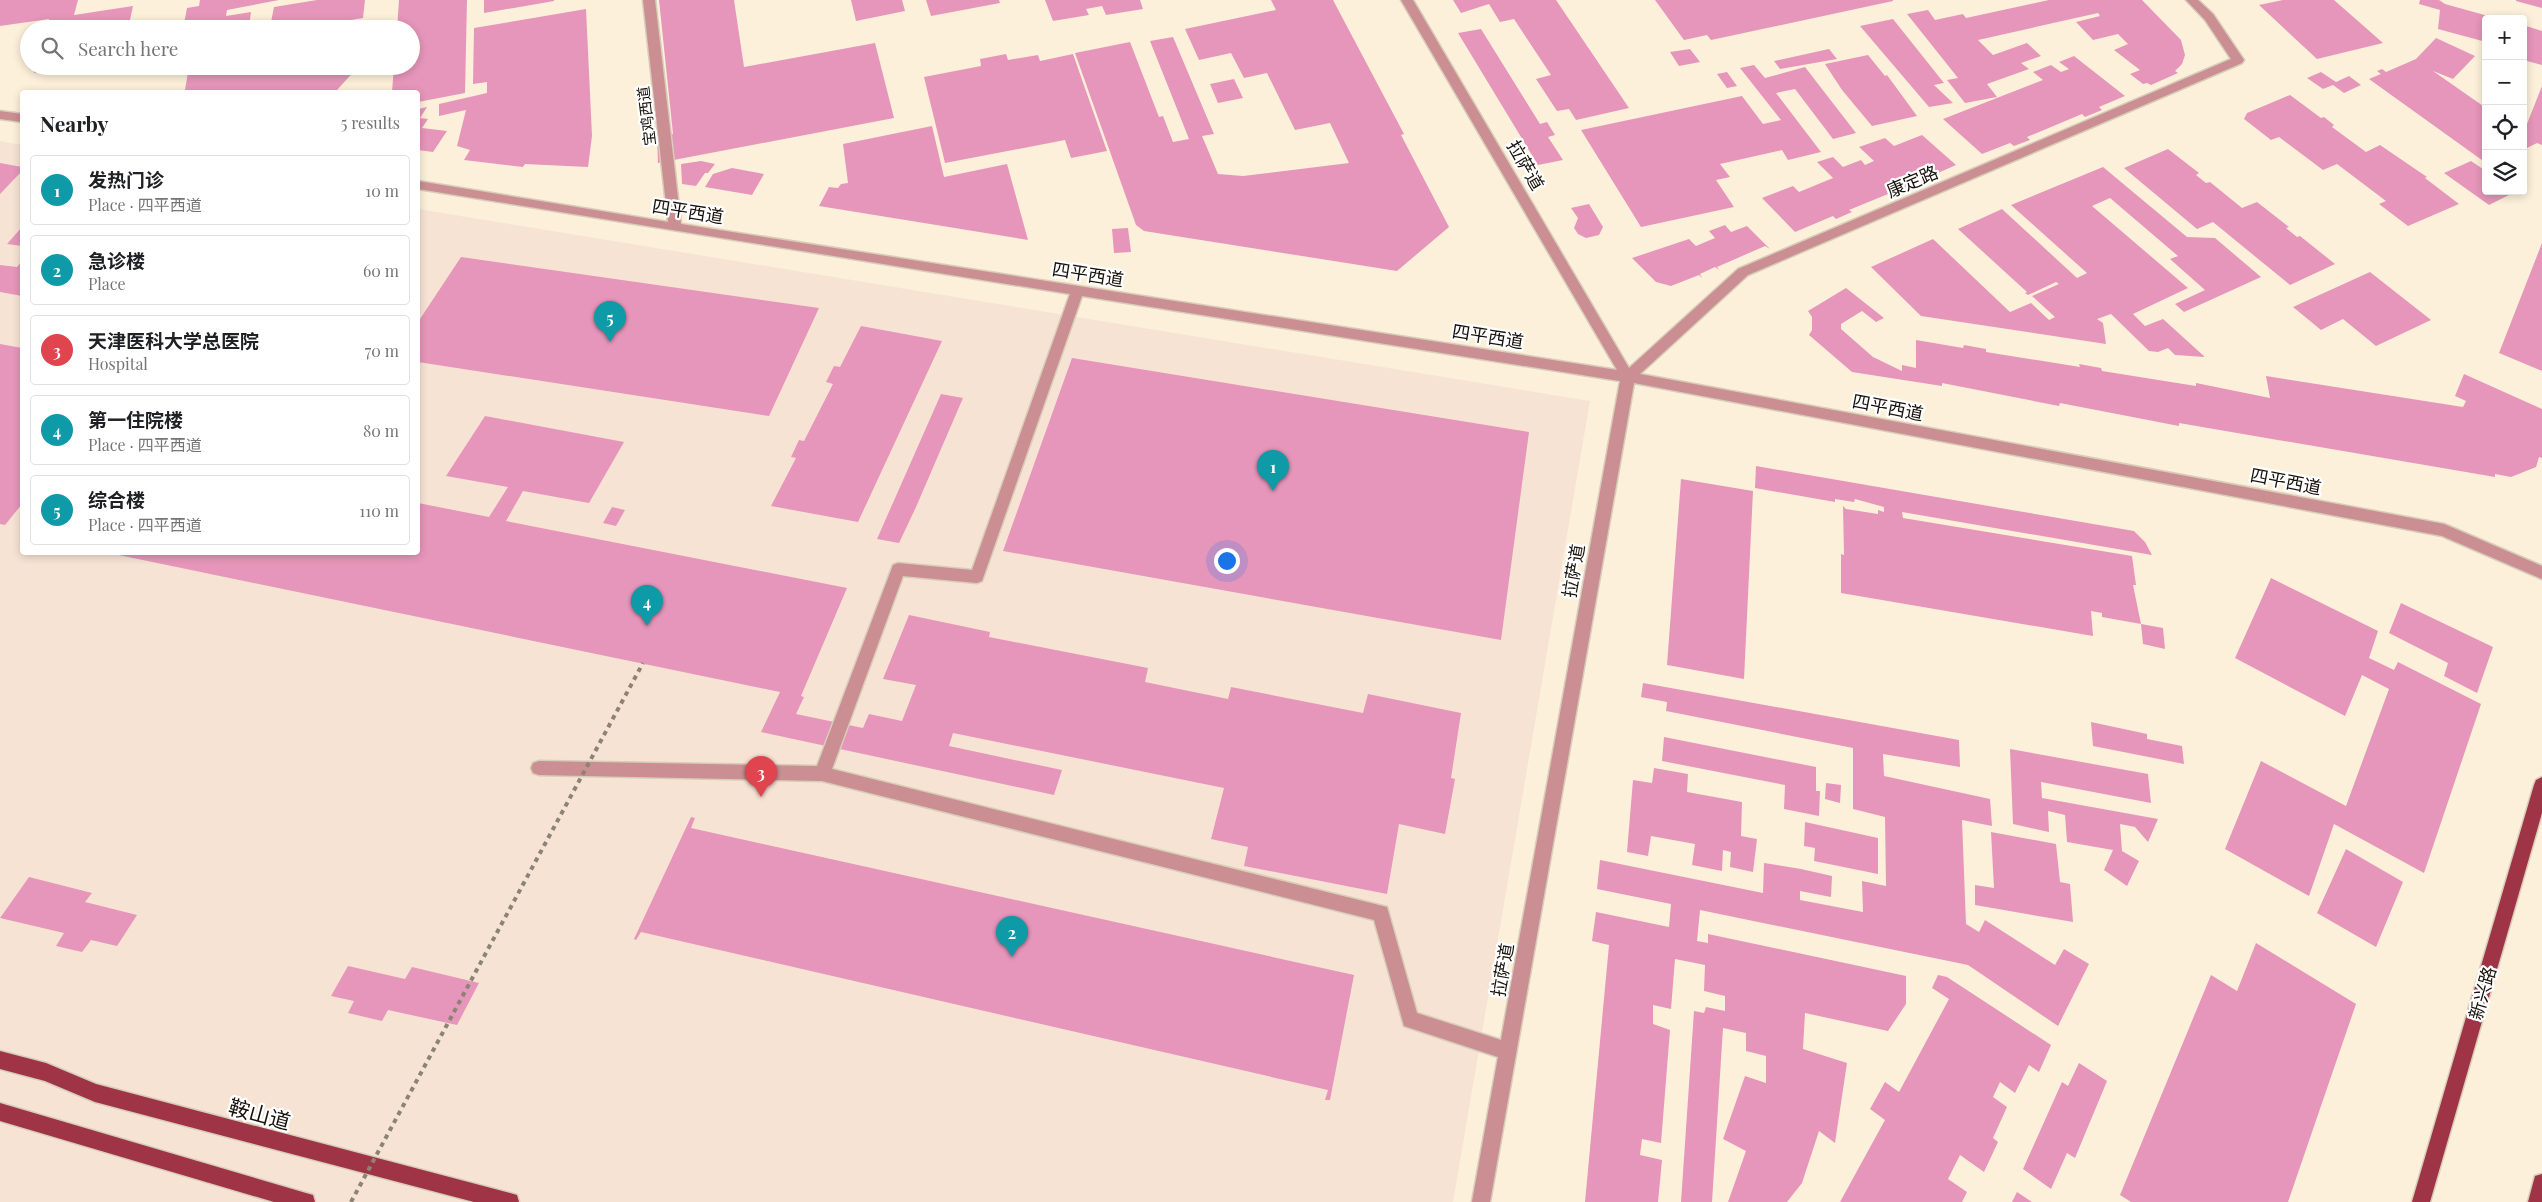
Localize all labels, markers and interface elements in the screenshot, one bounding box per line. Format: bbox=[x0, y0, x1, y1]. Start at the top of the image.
map controls bbox=[2482, 15, 2527, 195]
button: + bbox=[2482, 15, 2527, 60]
search box bbox=[20, 20, 420, 75]
icon: search bbox=[38, 34, 66, 62]
text: Search here bbox=[78, 35, 178, 61]
button: − bbox=[2482, 60, 2527, 105]
street label: 宝鸡西道 bbox=[632, 85, 660, 147]
button: locate bbox=[2482, 105, 2527, 150]
text: Nearby bbox=[40, 109, 109, 137]
text: 5 results bbox=[341, 112, 400, 133]
street label: 拉萨道 bbox=[1502, 136, 1550, 194]
button: layers bbox=[2482, 150, 2527, 195]
street label: 康定路 bbox=[1882, 159, 1942, 203]
text: 发热门诊 bbox=[88, 166, 164, 192]
text: 1 bbox=[54, 180, 60, 201]
text: 10 m bbox=[365, 180, 399, 201]
text: Place · 四平西道 bbox=[88, 194, 202, 215]
street label: 四平西道 bbox=[651, 194, 725, 228]
text: 急诊楼 bbox=[88, 247, 145, 273]
street label: 四平西道 bbox=[1051, 257, 1125, 291]
text: 2 bbox=[53, 260, 61, 281]
text: 60 m bbox=[363, 260, 399, 281]
text: Place bbox=[88, 273, 126, 294]
pin: 5 bbox=[594, 301, 626, 342]
street label: 四平西道 bbox=[1451, 319, 1525, 353]
text: 天津医科大学总医院 bbox=[88, 327, 259, 353]
text: 3 bbox=[53, 340, 61, 361]
text: 70 m bbox=[365, 340, 399, 361]
text: Hospital bbox=[88, 353, 148, 374]
street label: 四平西道 bbox=[1850, 388, 1926, 426]
text: 第一住院楼 bbox=[88, 406, 183, 432]
text: 4 bbox=[53, 420, 61, 441]
text: 80 m bbox=[363, 420, 399, 441]
text: Place · 四平西道 bbox=[88, 434, 202, 455]
pin: 1 bbox=[1257, 450, 1289, 491]
street label: 四平西道 bbox=[2248, 462, 2324, 500]
text: 综合楼 bbox=[88, 486, 145, 512]
text: 5 bbox=[53, 500, 61, 521]
text: 110 m bbox=[359, 500, 399, 521]
text: Place · 四平西道 bbox=[88, 514, 202, 535]
street label: 拉萨道 bbox=[1556, 542, 1590, 600]
your location bbox=[1214, 548, 1240, 574]
pin: 4 bbox=[631, 585, 663, 626]
pin: 3 bbox=[745, 756, 777, 797]
pin: 2 bbox=[996, 916, 1028, 957]
street label: 拉萨道 bbox=[1485, 941, 1519, 999]
street label: 新兴路 bbox=[2463, 964, 2501, 1022]
street label: 鞍山道 bbox=[226, 1091, 294, 1135]

